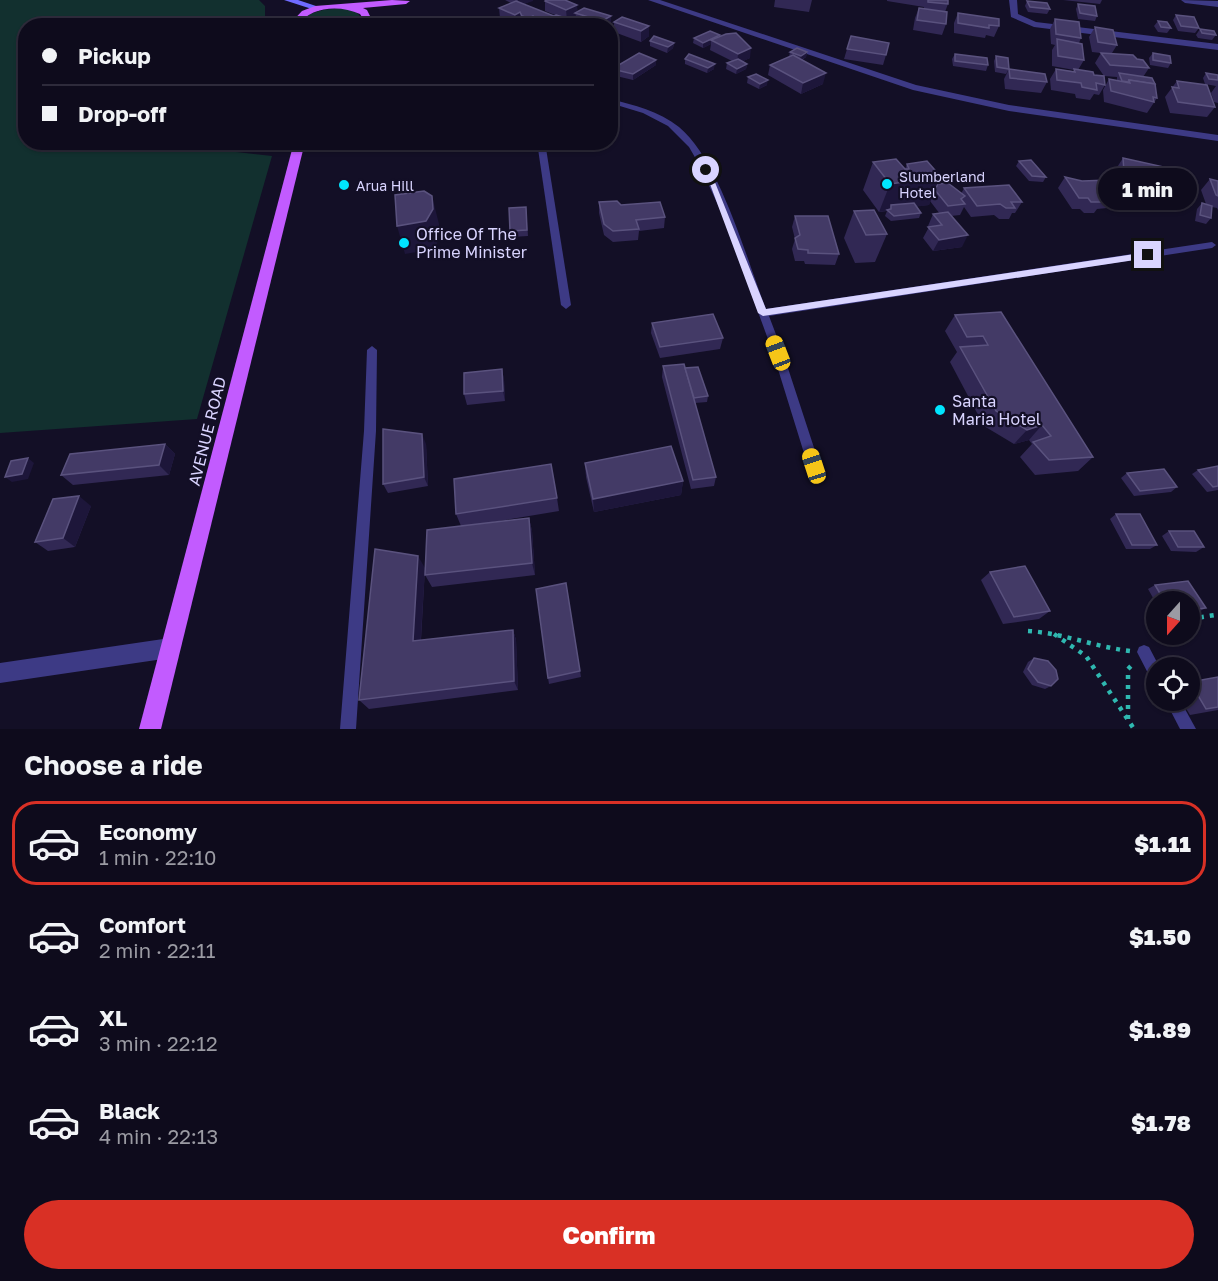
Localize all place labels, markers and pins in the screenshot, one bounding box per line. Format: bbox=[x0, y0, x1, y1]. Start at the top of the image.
place label: Slumberland Hotel bbox=[899, 168, 985, 201]
place label: Arua Hill bbox=[356, 177, 414, 194]
marker: Slumberland Hotel bbox=[880, 177, 894, 191]
marker: Arua Hill bbox=[337, 178, 351, 192]
place label: Office Of The Prime Minister bbox=[416, 224, 527, 262]
marker: Office Of The Prime Minister bbox=[397, 236, 411, 250]
place label: Santa Maria Hotel bbox=[952, 391, 1041, 429]
marker: Santa Maria Hotel bbox=[933, 403, 947, 417]

